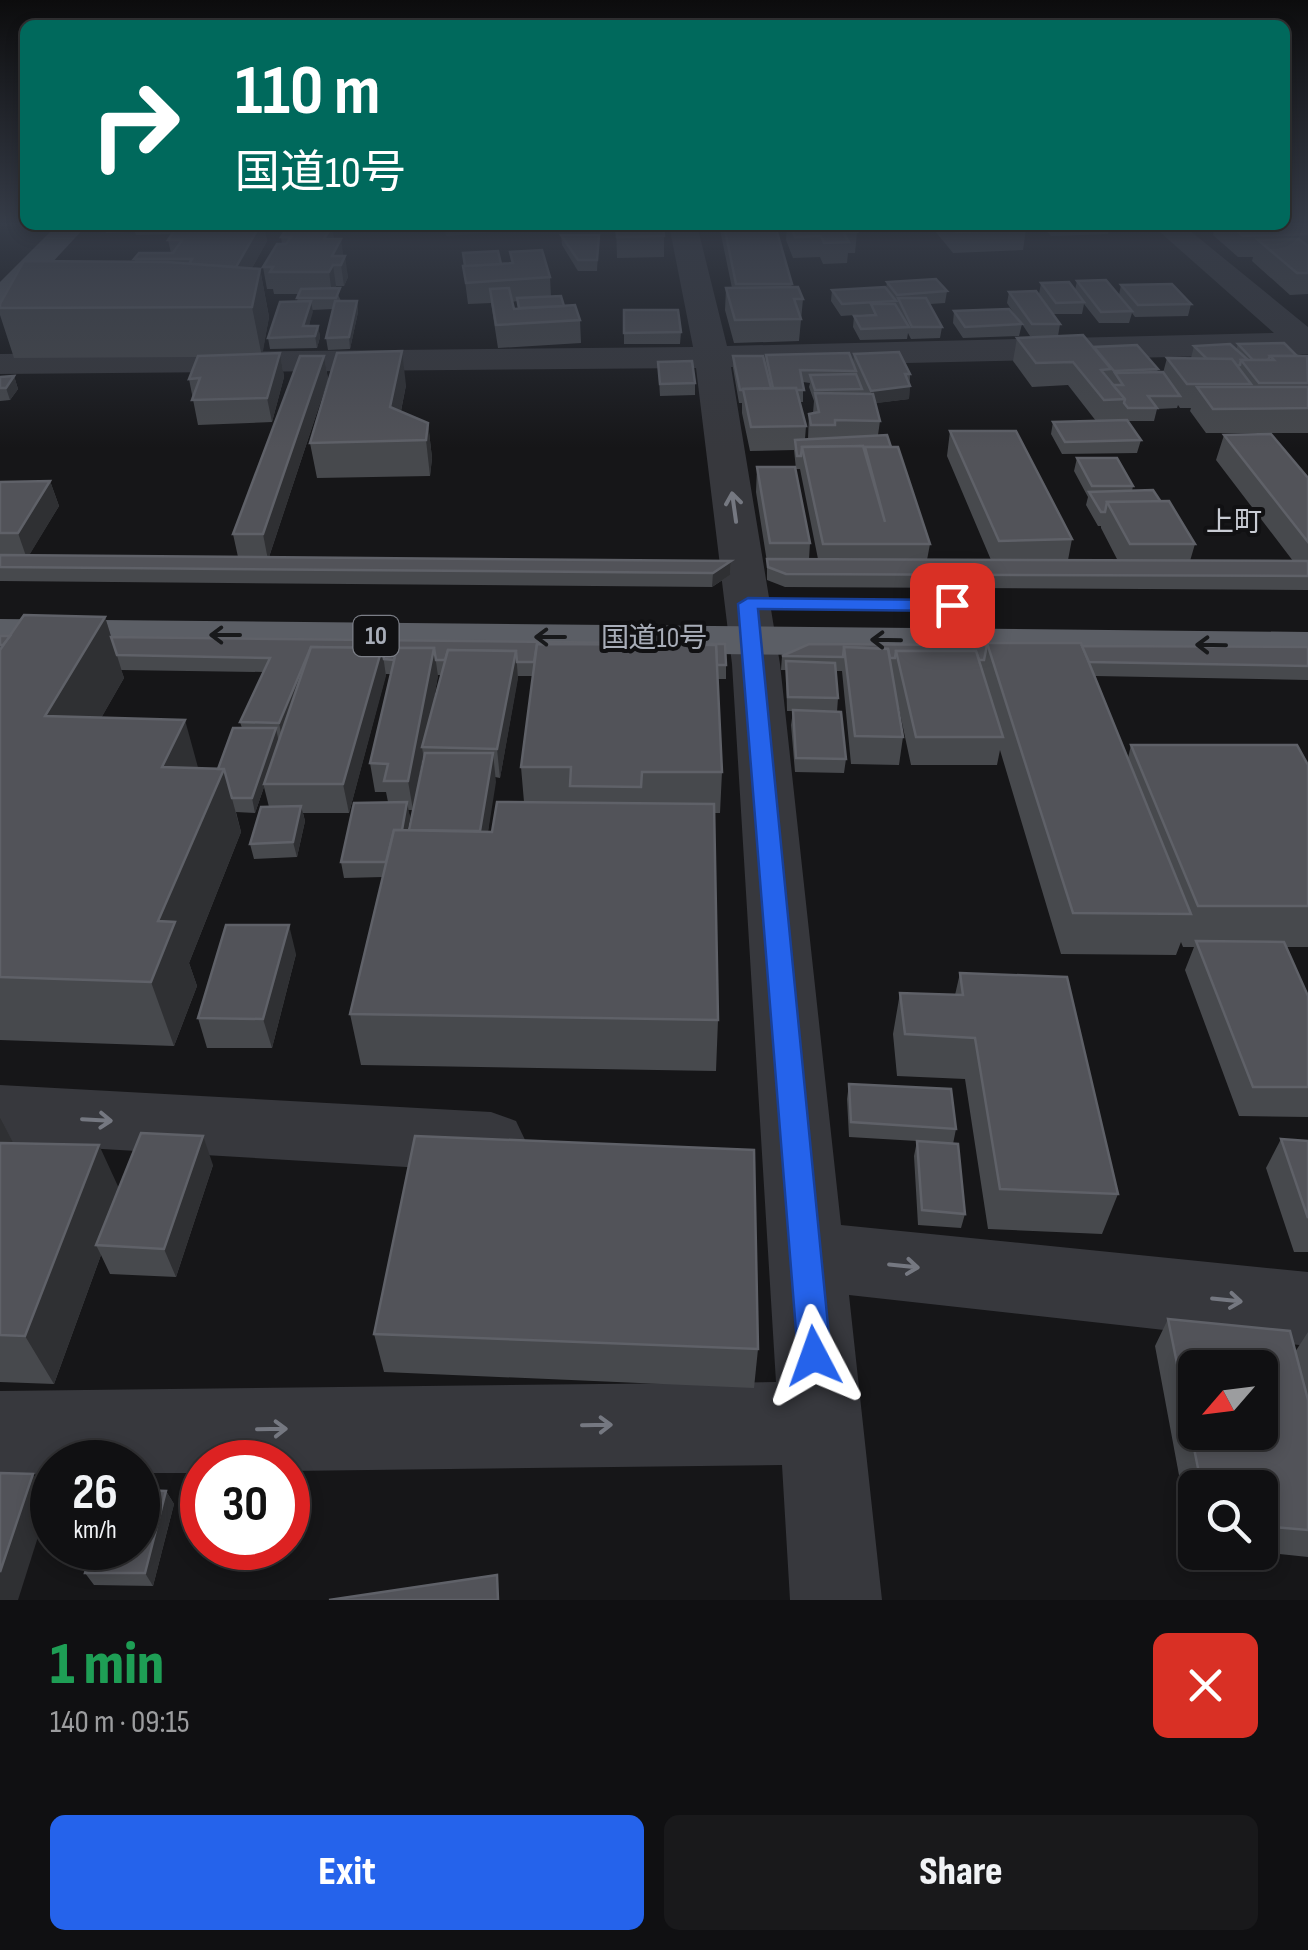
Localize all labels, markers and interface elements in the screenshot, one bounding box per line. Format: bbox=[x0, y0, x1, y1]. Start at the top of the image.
text: 110 m bbox=[235, 50, 381, 134]
icon: right bbox=[70, 60, 200, 190]
text: 国道10号 bbox=[235, 146, 406, 201]
one-way arrow bbox=[724, 491, 742, 524]
district label: 上町 bbox=[1206, 506, 1262, 539]
pin bbox=[910, 563, 995, 648]
icon: arrive bbox=[925, 578, 980, 633]
road number: 10 bbox=[354, 616, 398, 656]
street label: 国道10号 bbox=[601, 622, 707, 655]
one-way arrow bbox=[209, 626, 242, 644]
one-way arrow bbox=[534, 628, 566, 647]
one-way arrow bbox=[870, 631, 902, 650]
one-way arrow bbox=[1195, 635, 1227, 654]
one-way arrow bbox=[81, 1111, 113, 1130]
one-way arrow bbox=[887, 1257, 919, 1276]
one-way arrow bbox=[1210, 1291, 1242, 1310]
position arrow bbox=[762, 1304, 866, 1408]
north arrow bbox=[1178, 1350, 1278, 1450]
map controls bbox=[1178, 1350, 1278, 1570]
one-way arrow bbox=[581, 1416, 613, 1435]
one-way arrow bbox=[256, 1420, 288, 1439]
speed limit sign: 30 bbox=[180, 1440, 310, 1570]
text: 26 bbox=[72, 1463, 118, 1523]
button: search bbox=[1178, 1470, 1278, 1570]
text: km/h bbox=[73, 1515, 117, 1546]
text: 1 min bbox=[50, 1629, 164, 1701]
button: close bbox=[1153, 1633, 1258, 1738]
text: 140 m · 09:15 bbox=[50, 1703, 190, 1742]
button: Exit bbox=[50, 1815, 644, 1930]
button: Share bbox=[664, 1815, 1258, 1930]

